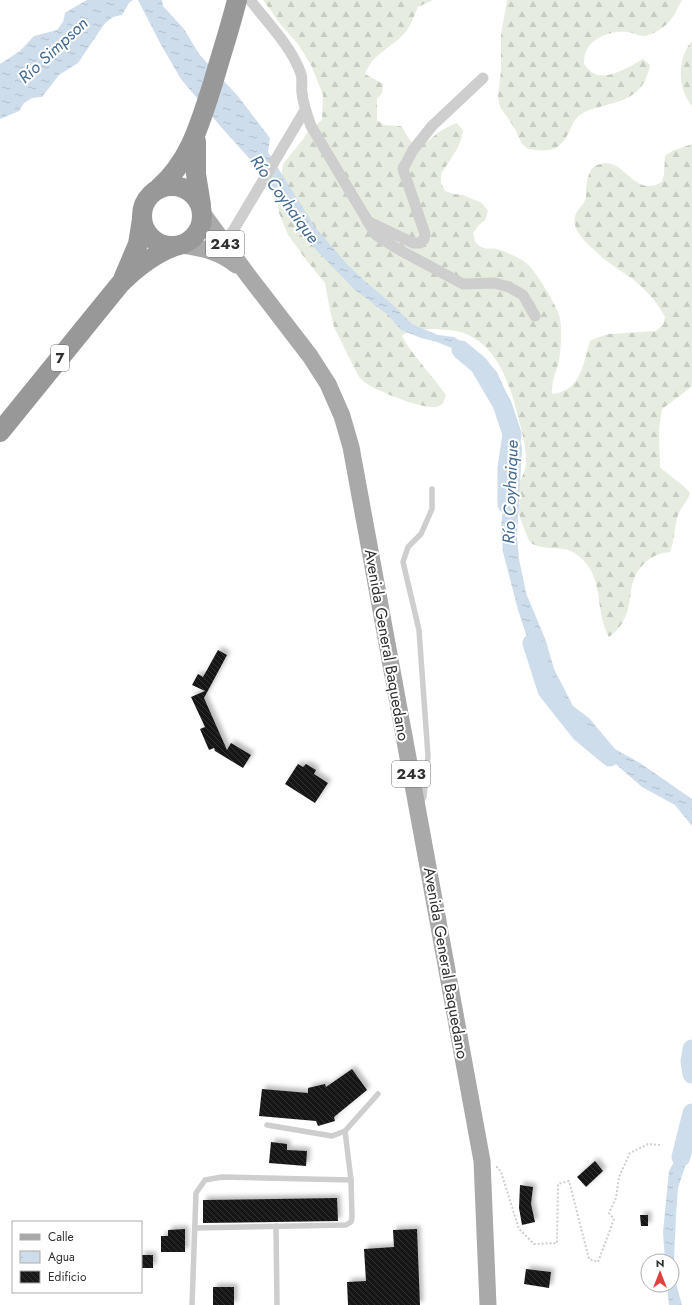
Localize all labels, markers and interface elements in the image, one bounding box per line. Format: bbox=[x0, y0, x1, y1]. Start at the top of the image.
water label: Río Simpson bbox=[13, 11, 93, 89]
water label: Río Coyhaique bbox=[245, 150, 326, 248]
road number: 243 bbox=[206, 231, 244, 257]
road number: 7 bbox=[51, 345, 69, 371]
water label: Río Coyhaique bbox=[496, 439, 524, 544]
street label: Avenida General Baquedano bbox=[359, 547, 415, 743]
road number: 243 bbox=[392, 761, 430, 787]
street label: Avenida General Baquedano bbox=[418, 865, 474, 1061]
legend bbox=[12, 1221, 142, 1293]
text: Calle bbox=[48, 1228, 74, 1246]
text: Agua bbox=[48, 1248, 75, 1266]
north arrow bbox=[640, 1253, 680, 1293]
text: N bbox=[656, 1255, 664, 1271]
text: Edificio bbox=[48, 1268, 87, 1286]

